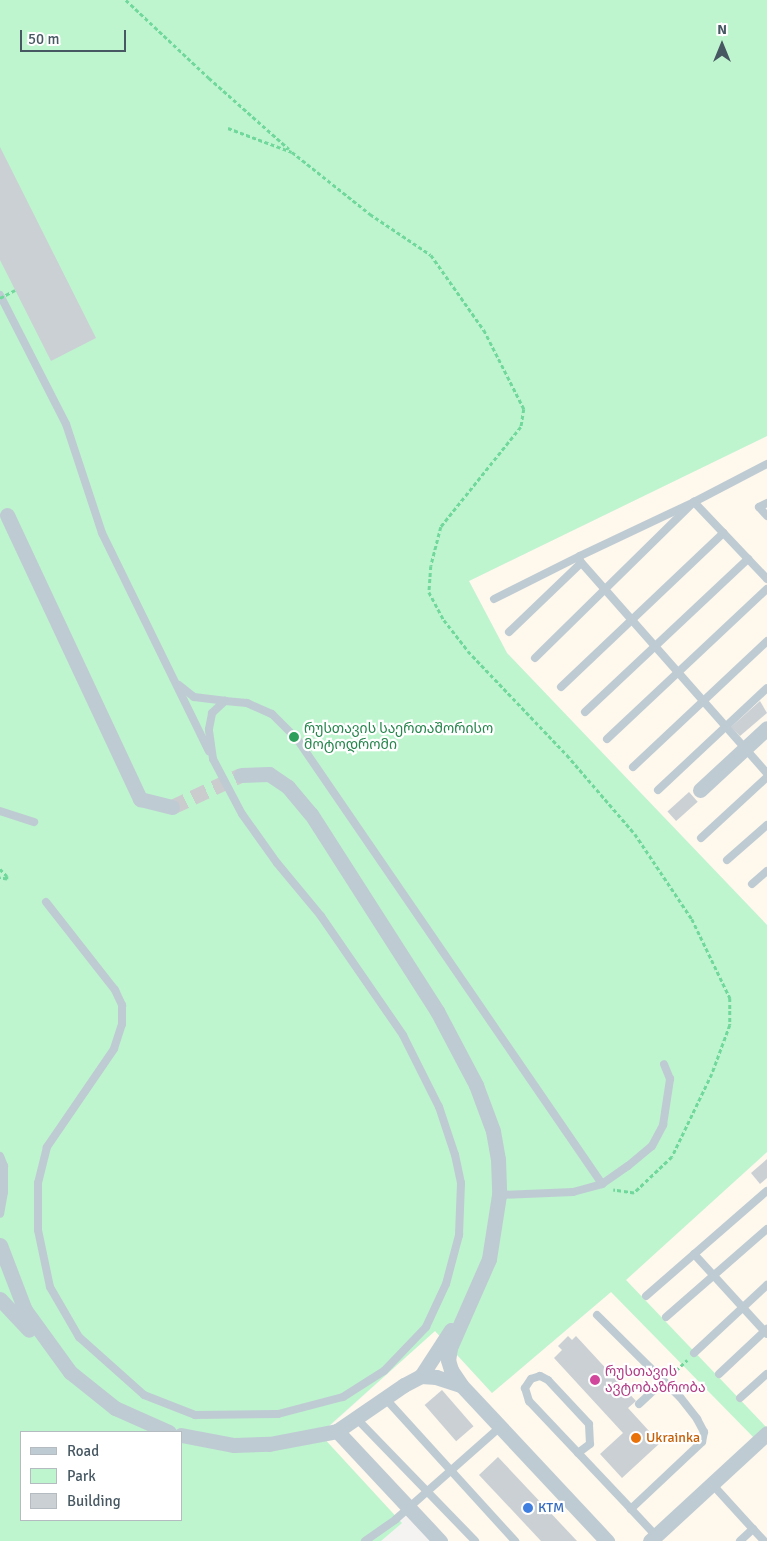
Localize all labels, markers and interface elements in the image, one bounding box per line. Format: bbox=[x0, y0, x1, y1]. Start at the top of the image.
scale bar bbox=[22, 20, 129, 52]
north arrow bbox=[697, 20, 747, 70]
text: N bbox=[717, 21, 727, 38]
text: 50 m bbox=[28, 30, 59, 48]
place label: რუსთავის საერთაშორისო მოტოდრომი bbox=[304, 721, 493, 754]
marker: რუსთავის საერთაშორისო მოტოდრომი bbox=[288, 731, 300, 743]
place label: რუსთავის ავტობაზრობა bbox=[605, 1364, 706, 1396]
marker: რუსთავის ავტობაზრობა bbox=[589, 1374, 601, 1386]
place label: Ukrainka bbox=[646, 1430, 700, 1446]
legend bbox=[20, 1431, 182, 1521]
marker: Ukrainka bbox=[630, 1432, 642, 1444]
text: Road bbox=[67, 1442, 99, 1460]
text: Park bbox=[67, 1467, 96, 1485]
text: Building bbox=[67, 1492, 121, 1510]
place label: KTM bbox=[538, 1500, 564, 1516]
marker: KTM bbox=[522, 1502, 534, 1514]

